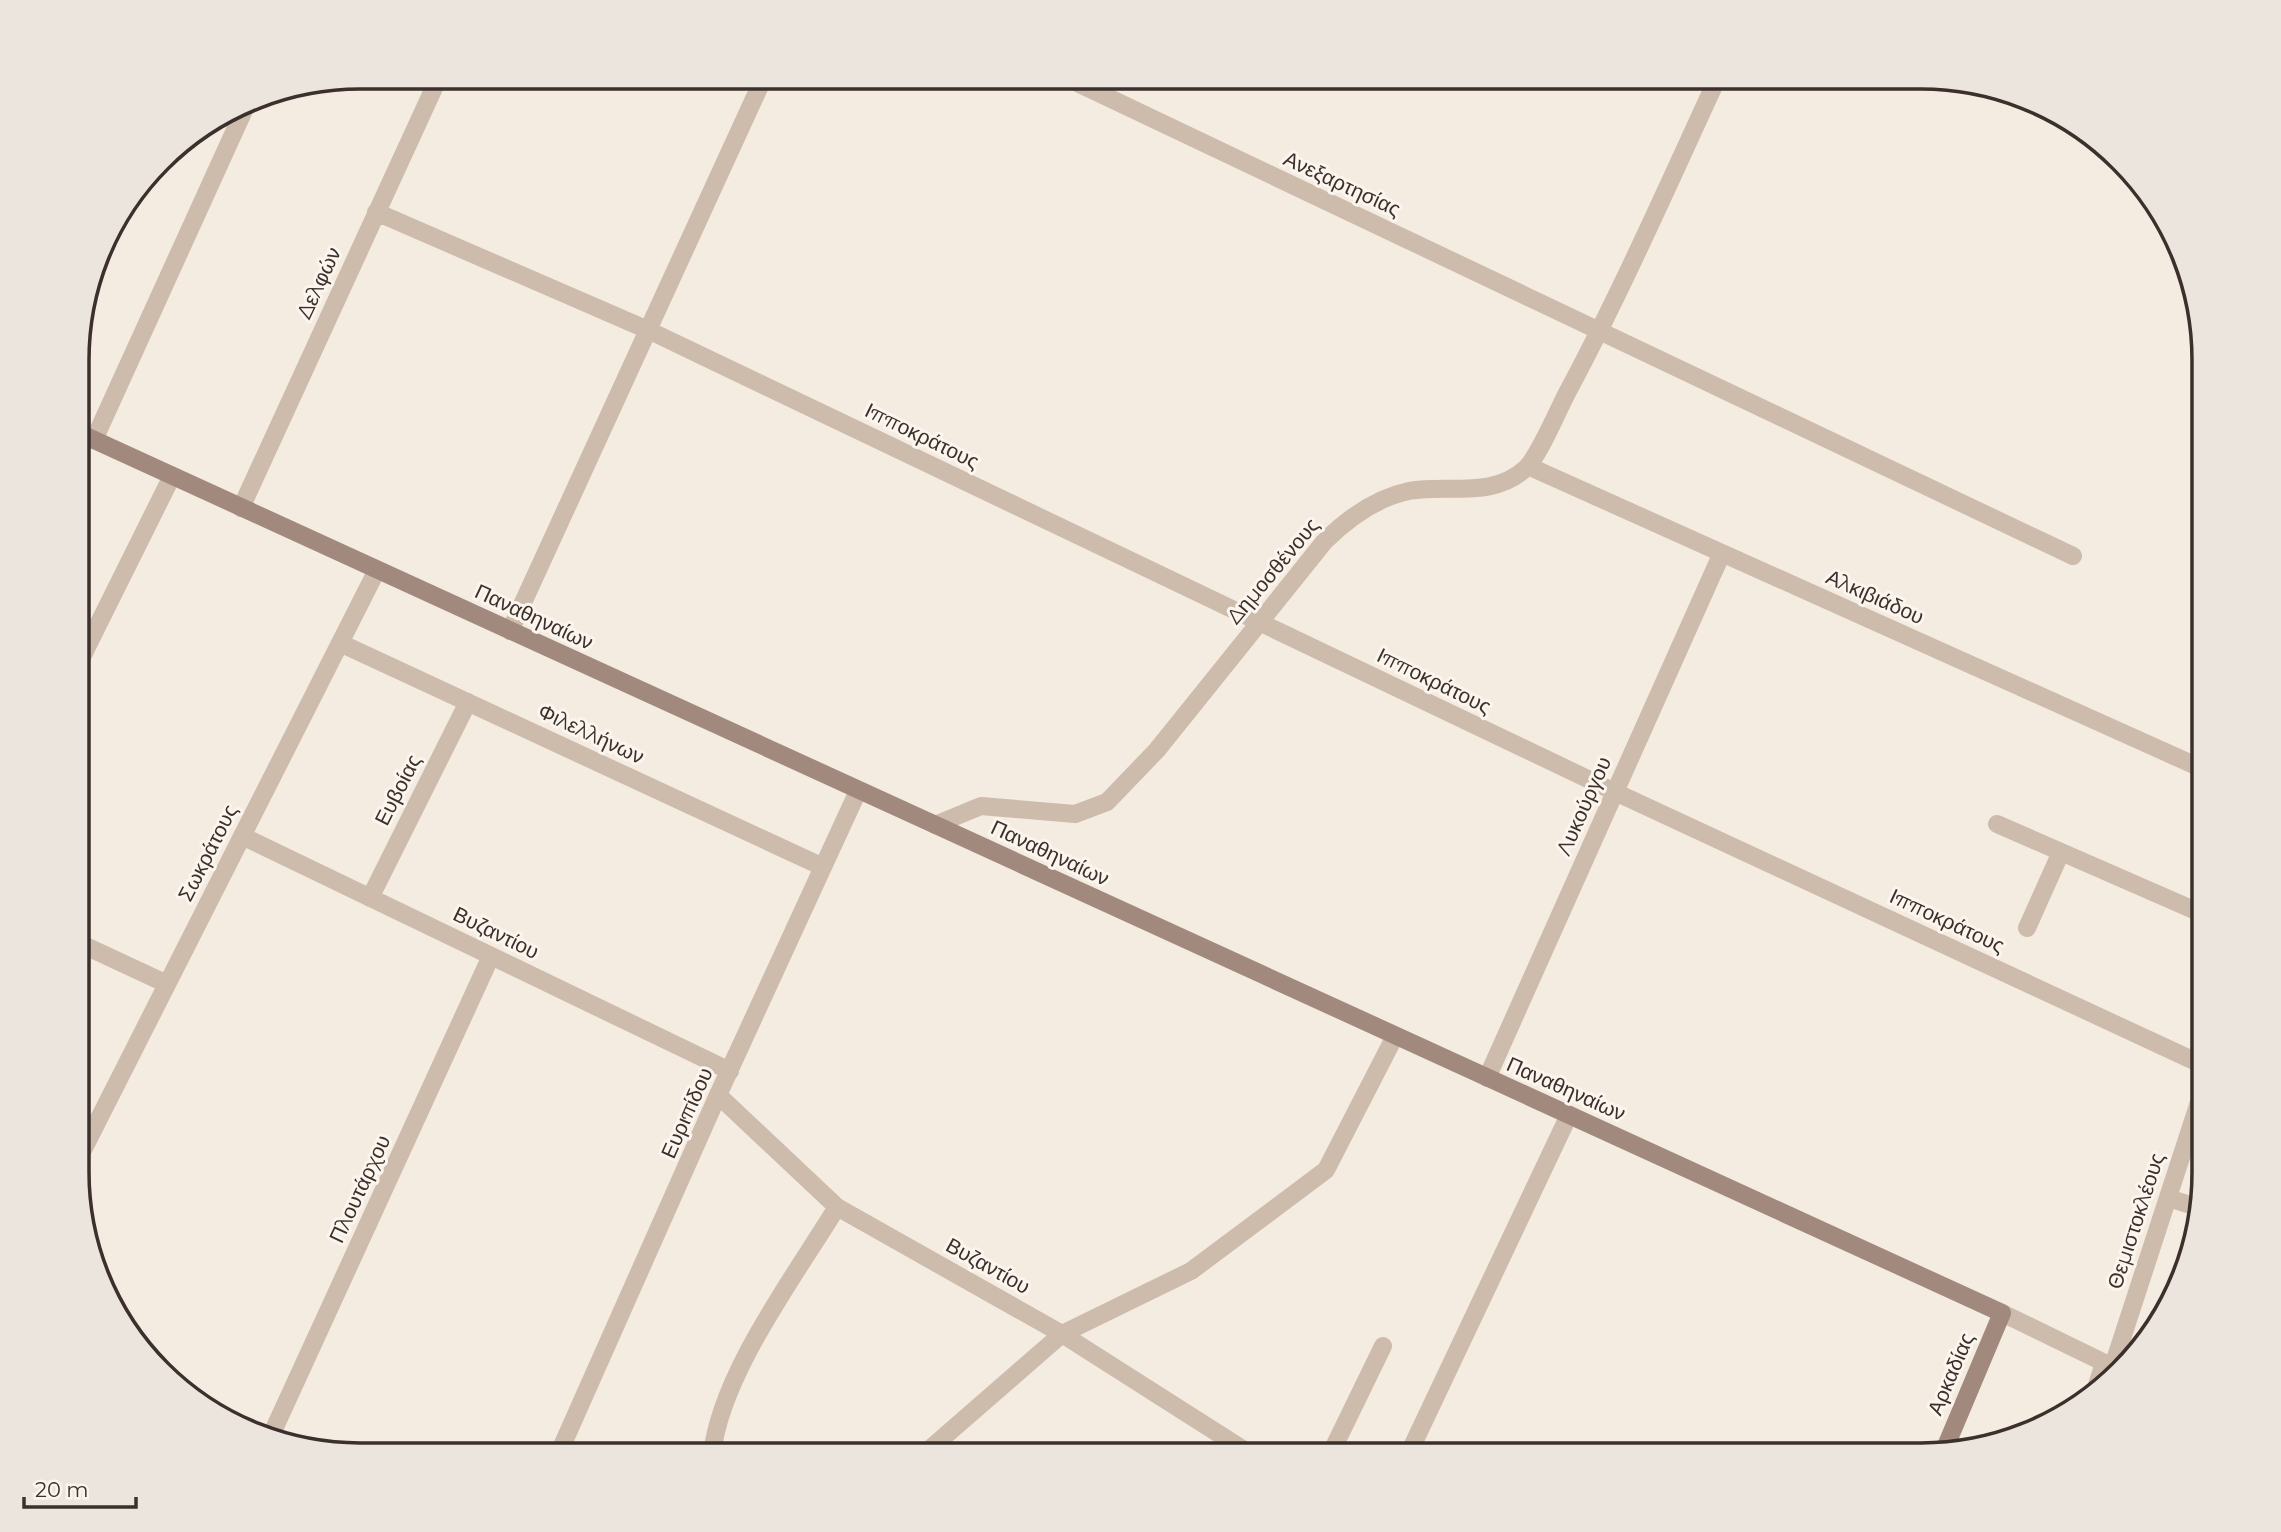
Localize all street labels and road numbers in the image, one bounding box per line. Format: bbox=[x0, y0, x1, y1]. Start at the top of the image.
street label: Ανεξαρτησίας bbox=[1280, 146, 1405, 221]
street label: Δελφών bbox=[291, 243, 346, 323]
street label: Ιπποκράτους bbox=[861, 397, 983, 474]
street label: Δημοσθένους bbox=[1221, 513, 1324, 629]
street label: Αλκιβιάδου bbox=[1822, 564, 1928, 629]
street label: Παναθηναίων bbox=[471, 578, 597, 655]
street label: Ιπποκράτους bbox=[1373, 642, 1495, 719]
street label: Φιλελλήνων bbox=[534, 698, 648, 769]
street label: Ευβοίας bbox=[369, 750, 426, 829]
street label: Λυκούργου bbox=[1551, 753, 1616, 859]
street label: Σωκράτους bbox=[173, 800, 243, 905]
street label: Παναθηναίων bbox=[987, 814, 1113, 891]
street label: Ιπποκράτους bbox=[1886, 883, 2009, 958]
street label: Βυζαντίου bbox=[449, 901, 543, 964]
street label: Παναθηναίων bbox=[1503, 1051, 1630, 1126]
street label: Ευριπίδου bbox=[655, 1063, 718, 1162]
street label: Πλουτάρχου bbox=[324, 1131, 395, 1247]
street label: Θεμιστοκλέους bbox=[2102, 1150, 2169, 1292]
street label: Βυζαντίου bbox=[942, 1232, 1035, 1299]
street label: Αρκαδίας bbox=[1922, 1329, 1979, 1419]

